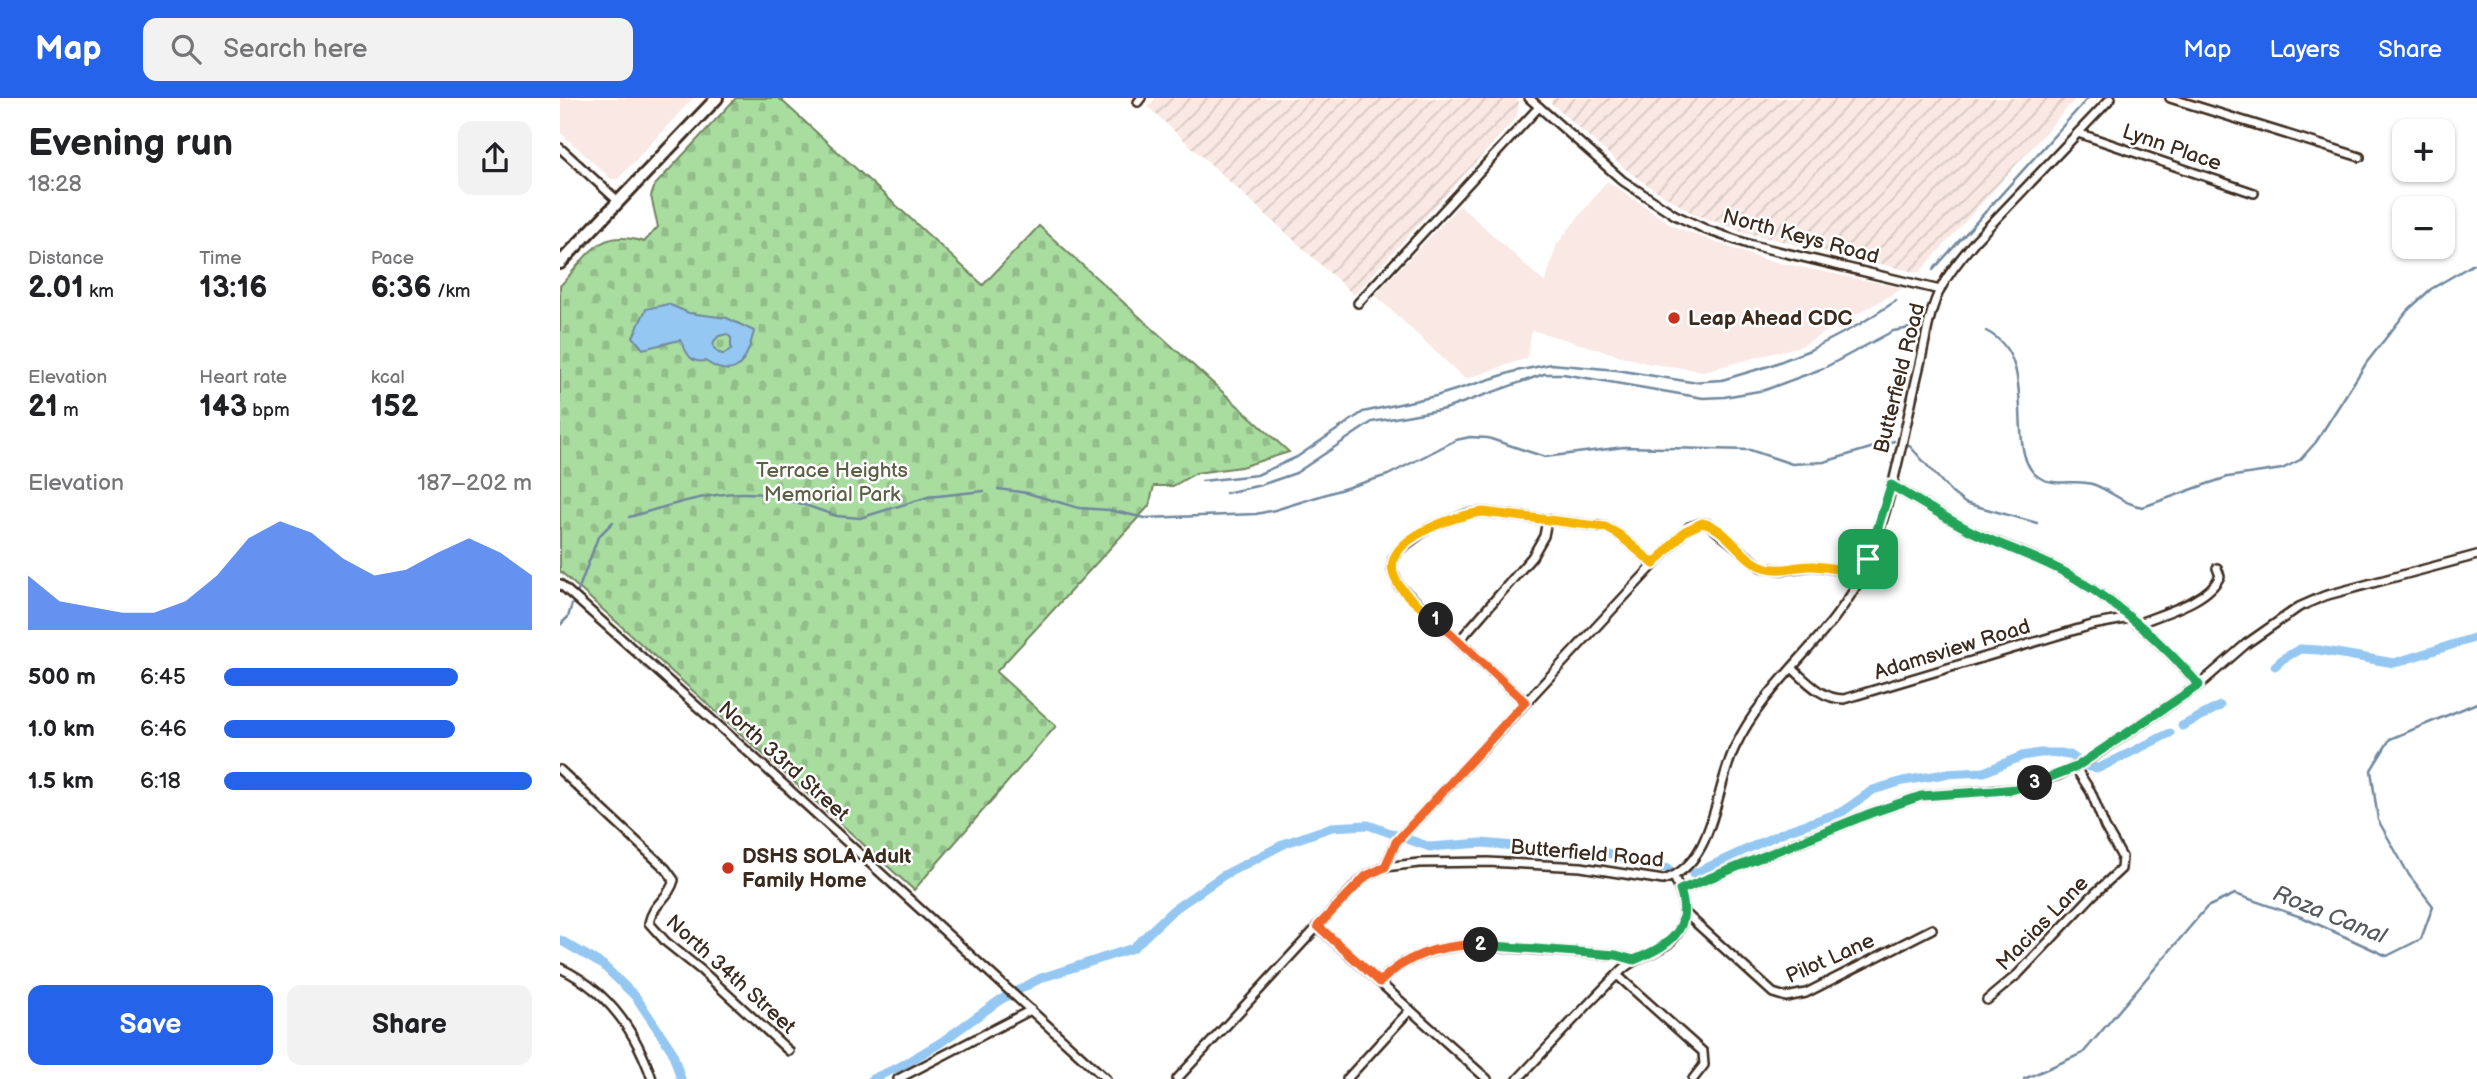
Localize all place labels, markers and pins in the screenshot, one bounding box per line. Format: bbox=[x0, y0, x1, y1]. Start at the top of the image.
place label: Leap Ahead CDC bbox=[1688, 306, 1852, 331]
marker: Leap Ahead CDC bbox=[1666, 310, 1682, 326]
pin bbox=[1838, 529, 1898, 589]
pin: 1 bbox=[1418, 602, 1454, 638]
pin: 3 bbox=[2018, 766, 2052, 800]
place label: DSHS SOLA Adult Family Home bbox=[742, 844, 911, 893]
marker: DSHS SOLA Adult Family Home bbox=[720, 860, 736, 876]
pin: 2 bbox=[1464, 928, 1499, 962]

